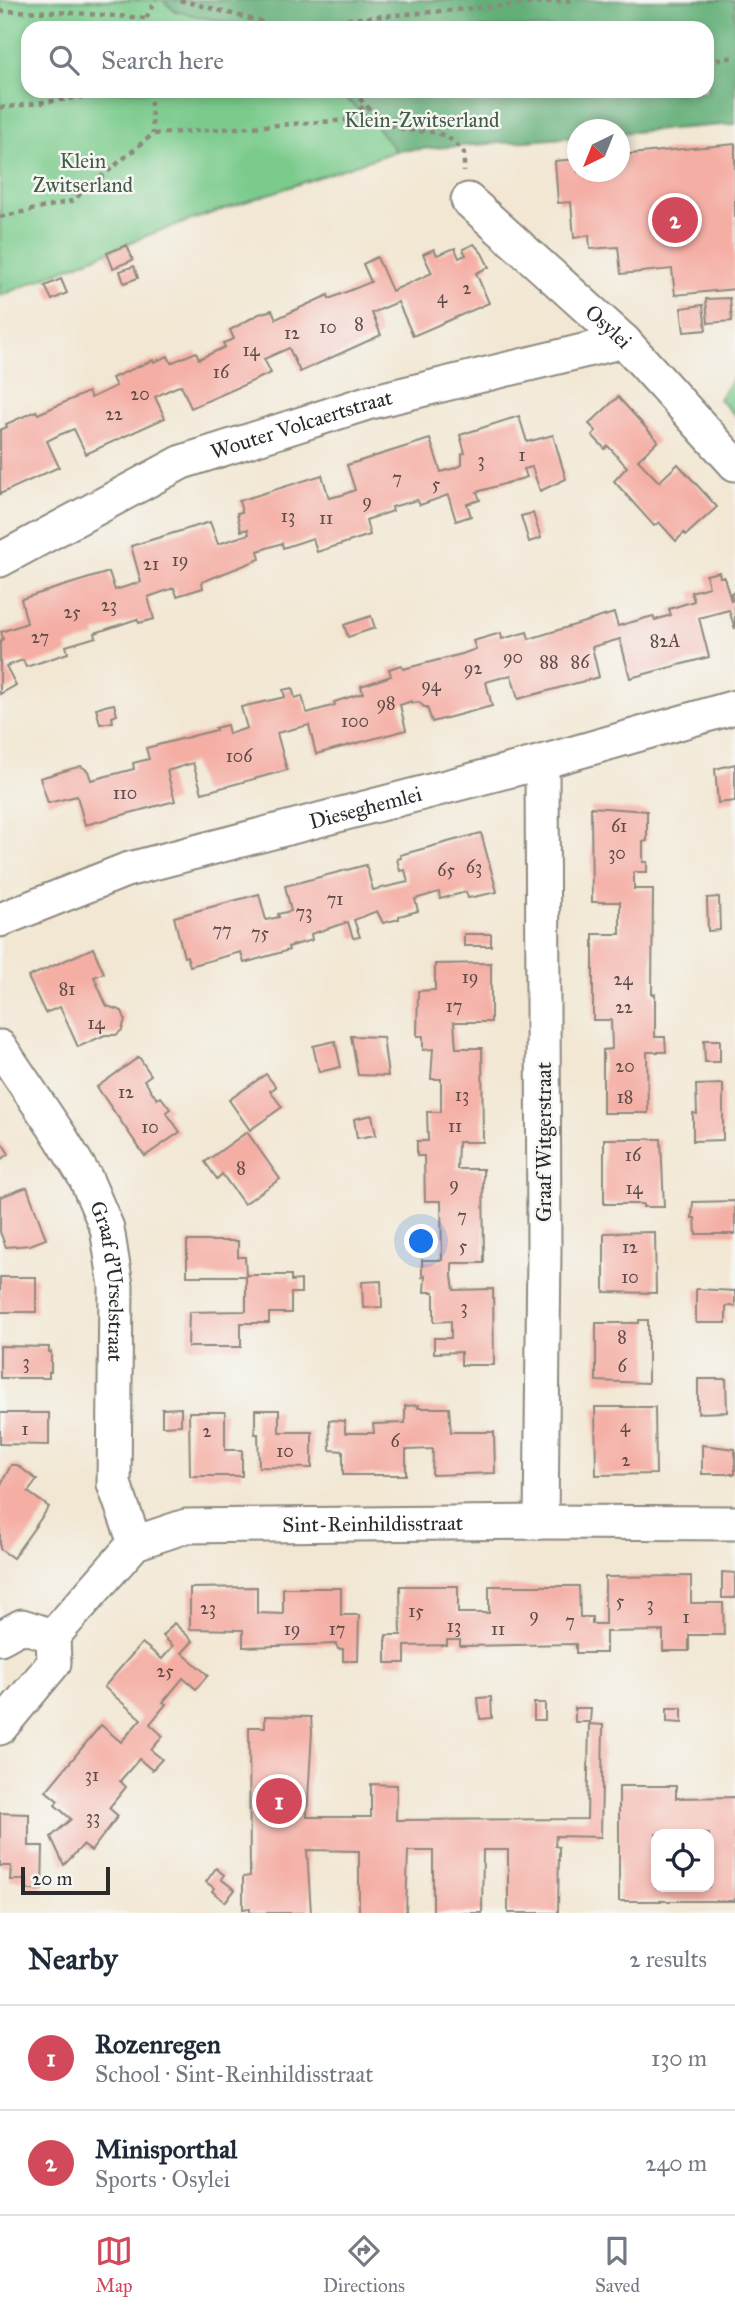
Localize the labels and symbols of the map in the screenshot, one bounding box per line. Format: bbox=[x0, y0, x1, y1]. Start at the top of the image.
park label: Klein-Zwitserland bbox=[344, 107, 500, 133]
north arrow bbox=[567, 119, 630, 182]
park label: Klein Zwitserland bbox=[33, 148, 134, 198]
pin: 2 bbox=[652, 194, 698, 246]
house number: 2 bbox=[463, 277, 472, 299]
house number: 4 bbox=[437, 286, 448, 308]
street label: Osylei bbox=[580, 299, 638, 354]
house number: 8 bbox=[354, 313, 364, 335]
house number: 10 bbox=[319, 316, 337, 338]
house number: 12 bbox=[284, 322, 300, 344]
house number: 14 bbox=[242, 339, 261, 361]
house number: 16 bbox=[213, 361, 230, 383]
house number: 20 bbox=[130, 383, 150, 405]
street label: Wouter Volcaertstraat bbox=[207, 384, 396, 465]
house number: 22 bbox=[105, 403, 123, 425]
house number: 1 bbox=[518, 444, 526, 466]
house number: 3 bbox=[477, 449, 485, 471]
house number: 7 bbox=[392, 467, 402, 489]
house number: 5 bbox=[432, 473, 441, 495]
house number: 9 bbox=[362, 490, 372, 512]
house number: 13 bbox=[281, 505, 295, 527]
house number: 11 bbox=[319, 507, 333, 529]
house number: 19 bbox=[172, 549, 188, 571]
house number: 21 bbox=[143, 553, 159, 575]
house number: 23 bbox=[101, 594, 117, 616]
house number: 25 bbox=[63, 601, 81, 623]
house number: 27 bbox=[31, 626, 49, 648]
house number: 82A bbox=[650, 630, 680, 652]
house number: 90 bbox=[503, 646, 523, 668]
house number: 88 bbox=[539, 651, 559, 673]
house number: 86 bbox=[571, 651, 590, 673]
house number: 92 bbox=[464, 657, 482, 679]
house number: 94 bbox=[421, 674, 442, 696]
house number: 98 bbox=[376, 692, 396, 714]
house number: 100 bbox=[341, 710, 369, 732]
house number: 106 bbox=[226, 745, 253, 767]
street label: Dieseghemlei bbox=[306, 781, 425, 835]
house number: 110 bbox=[113, 782, 137, 804]
house number: 61 bbox=[611, 815, 627, 837]
house number: 30 bbox=[608, 842, 626, 864]
house number: 63 bbox=[466, 856, 482, 878]
house number: 65 bbox=[437, 859, 455, 881]
house number: 71 bbox=[327, 888, 343, 910]
house number: 73 bbox=[296, 901, 312, 923]
house number: 77 bbox=[212, 919, 232, 941]
house number: 75 bbox=[251, 922, 270, 944]
house number: 19 bbox=[462, 966, 478, 988]
house number: 24 bbox=[614, 968, 633, 990]
house number: 81 bbox=[59, 978, 75, 1000]
house number: 17 bbox=[446, 995, 462, 1017]
house number: 22 bbox=[615, 996, 633, 1018]
house number: 14 bbox=[87, 1012, 106, 1034]
house number: 20 bbox=[615, 1055, 635, 1077]
street label: Graaf Witgerstraat bbox=[531, 1061, 557, 1222]
house number: 12 bbox=[118, 1081, 134, 1103]
house number: 13 bbox=[455, 1084, 469, 1106]
house number: 18 bbox=[617, 1086, 633, 1108]
house number: 11 bbox=[448, 1115, 462, 1137]
house number: 10 bbox=[141, 1116, 159, 1138]
house number: 16 bbox=[625, 1144, 642, 1166]
house number: 8 bbox=[236, 1157, 246, 1179]
house number: 9 bbox=[449, 1173, 459, 1195]
house number: 14 bbox=[625, 1177, 644, 1199]
street label: Graaf d'Urselstraat bbox=[84, 1197, 129, 1362]
house number: 7 bbox=[457, 1205, 467, 1227]
your location bbox=[404, 1224, 438, 1258]
house number: 5 bbox=[459, 1235, 468, 1257]
house number: 12 bbox=[622, 1236, 638, 1258]
house number: 10 bbox=[621, 1266, 639, 1288]
house number: 3 bbox=[460, 1296, 468, 1318]
house number: 8 bbox=[617, 1326, 627, 1348]
house number: 3 bbox=[22, 1351, 30, 1373]
house number: 6 bbox=[617, 1355, 627, 1377]
house number: 4 bbox=[620, 1415, 631, 1437]
house number: 1 bbox=[21, 1418, 29, 1440]
house number: 2 bbox=[203, 1420, 212, 1442]
house number: 6 bbox=[390, 1430, 400, 1452]
house number: 10 bbox=[276, 1440, 294, 1462]
house number: 2 bbox=[622, 1449, 631, 1471]
street label: Sint-Reinhildisstraat bbox=[282, 1510, 464, 1538]
house number: 5 bbox=[616, 1590, 625, 1612]
house number: 3 bbox=[646, 1593, 654, 1615]
house number: 23 bbox=[200, 1597, 216, 1619]
house number: 15 bbox=[408, 1600, 424, 1622]
house number: 9 bbox=[529, 1604, 539, 1626]
house number: 1 bbox=[682, 1606, 690, 1628]
house number: 7 bbox=[565, 1610, 575, 1632]
house number: 13 bbox=[447, 1615, 461, 1637]
house number: 19 bbox=[284, 1618, 300, 1640]
house number: 17 bbox=[329, 1618, 345, 1640]
house number: 11 bbox=[491, 1618, 505, 1640]
house number: 25 bbox=[156, 1660, 174, 1682]
house number: 31 bbox=[85, 1764, 99, 1786]
pin: 1 bbox=[256, 1775, 302, 1827]
house number: 33 bbox=[86, 1806, 100, 1828]
scale bar bbox=[21, 1864, 110, 1896]

